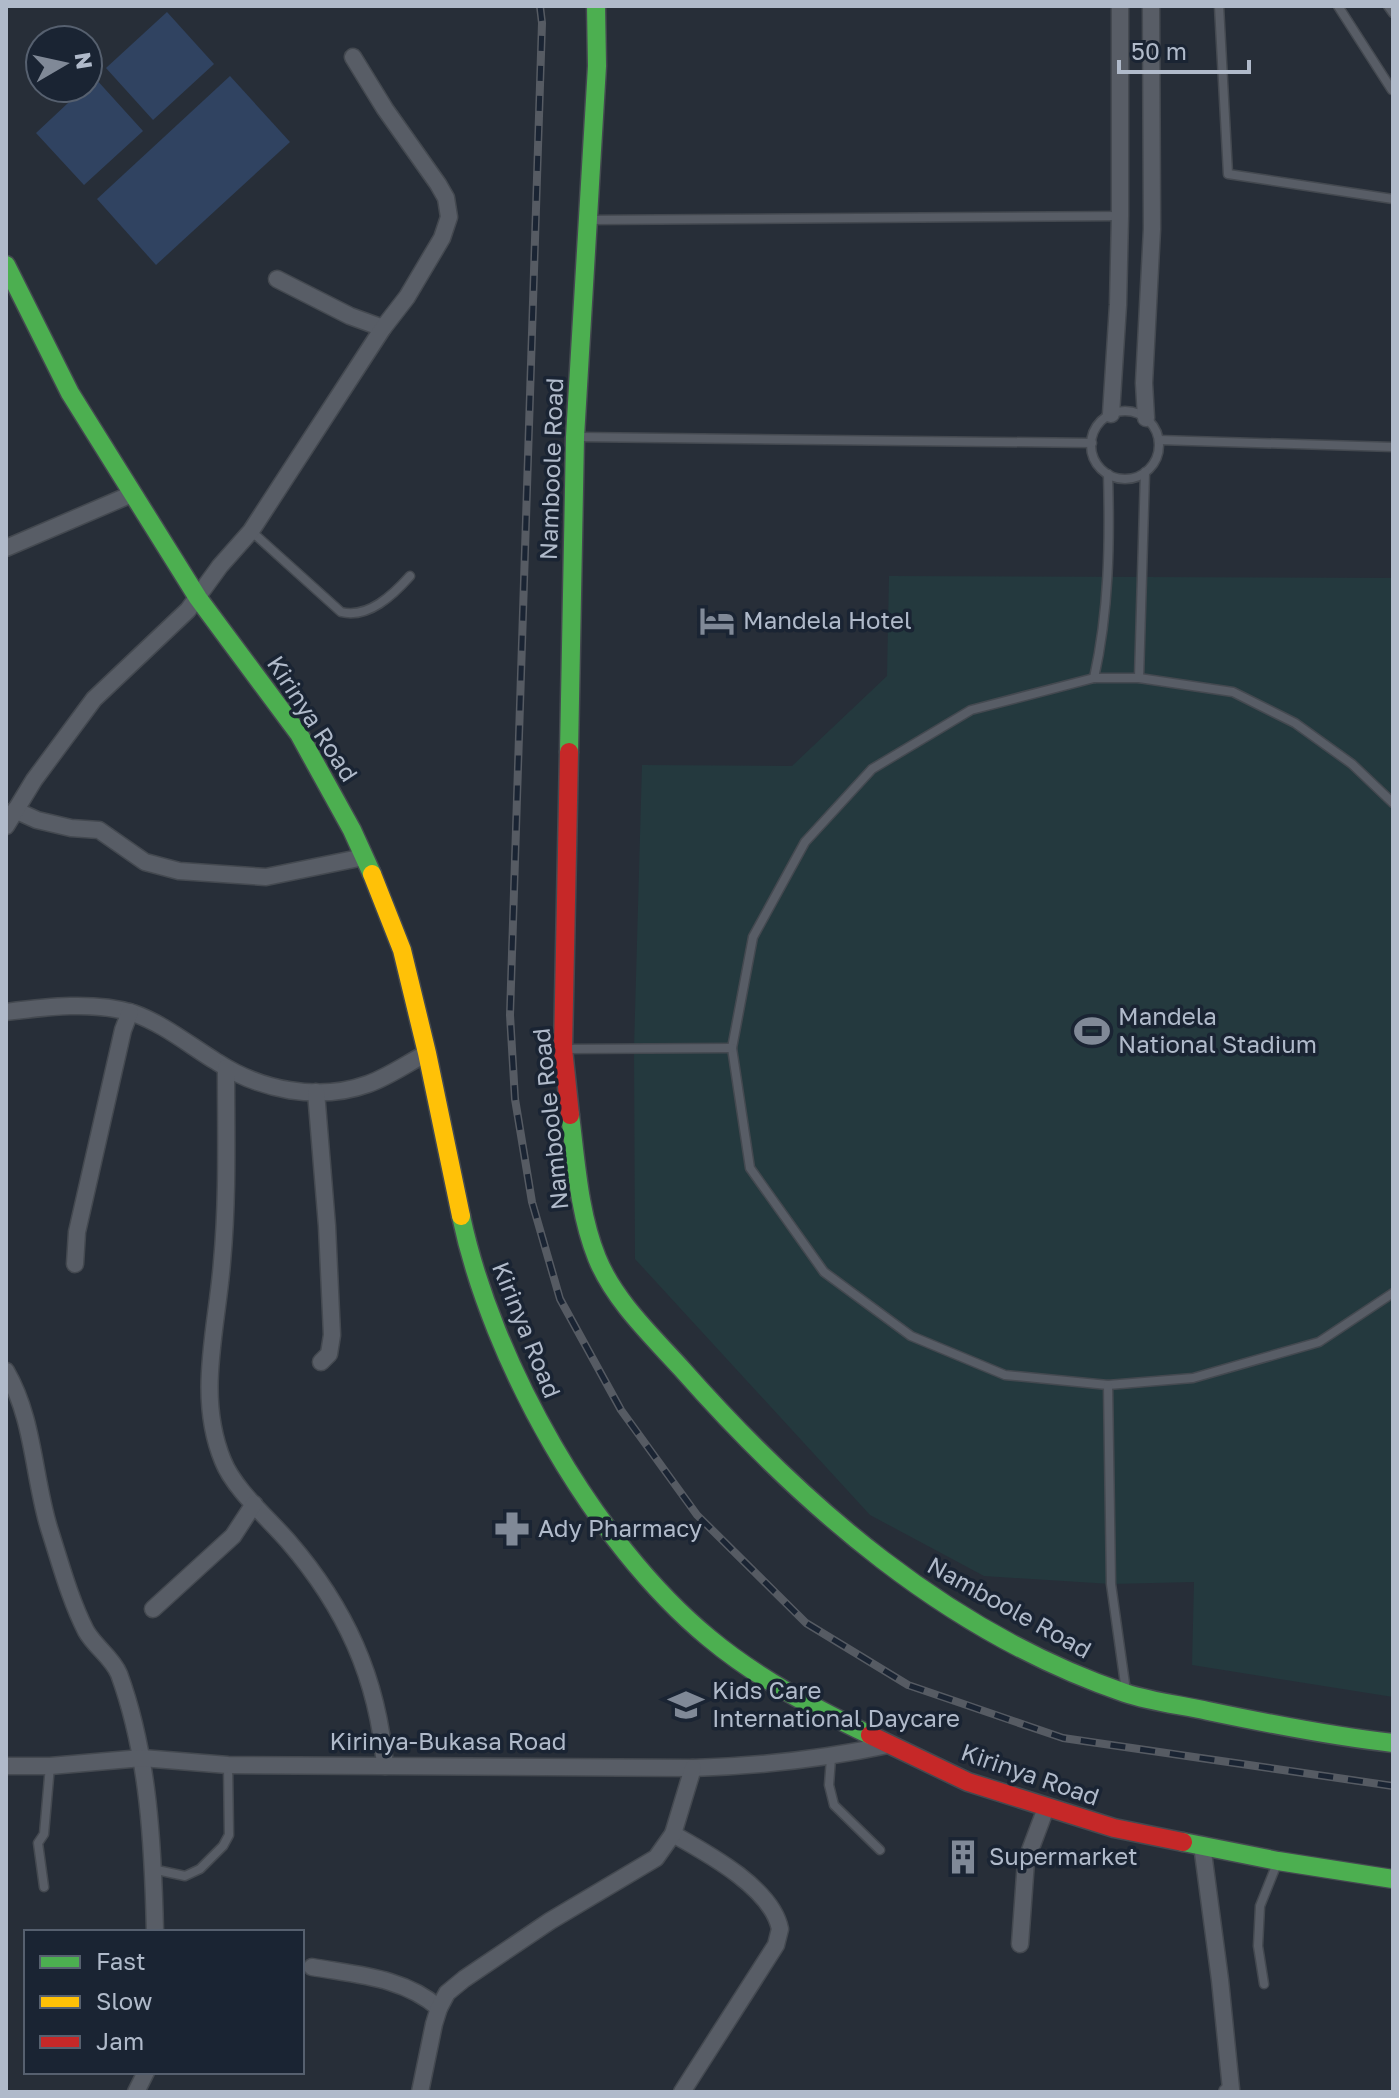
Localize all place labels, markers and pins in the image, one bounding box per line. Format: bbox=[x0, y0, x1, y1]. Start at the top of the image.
hotel icon: Mandela Hotel bbox=[698, 602, 736, 640]
place label: Mandela Hotel bbox=[743, 605, 912, 634]
place label: Mandela National Stadium bbox=[1118, 1001, 1317, 1058]
sports icon: Mandela National Stadium bbox=[1073, 1012, 1111, 1050]
pharmacy icon: Ady Pharmacy bbox=[493, 1510, 531, 1548]
place label: Ady Pharmacy bbox=[538, 1513, 702, 1542]
place label: Kids Care International Daycare bbox=[712, 1675, 960, 1732]
school or university icon: Kids Care International Daycare bbox=[667, 1686, 705, 1724]
building icon: Supermarket bbox=[944, 1838, 982, 1876]
place label: Supermarket bbox=[989, 1841, 1138, 1870]

